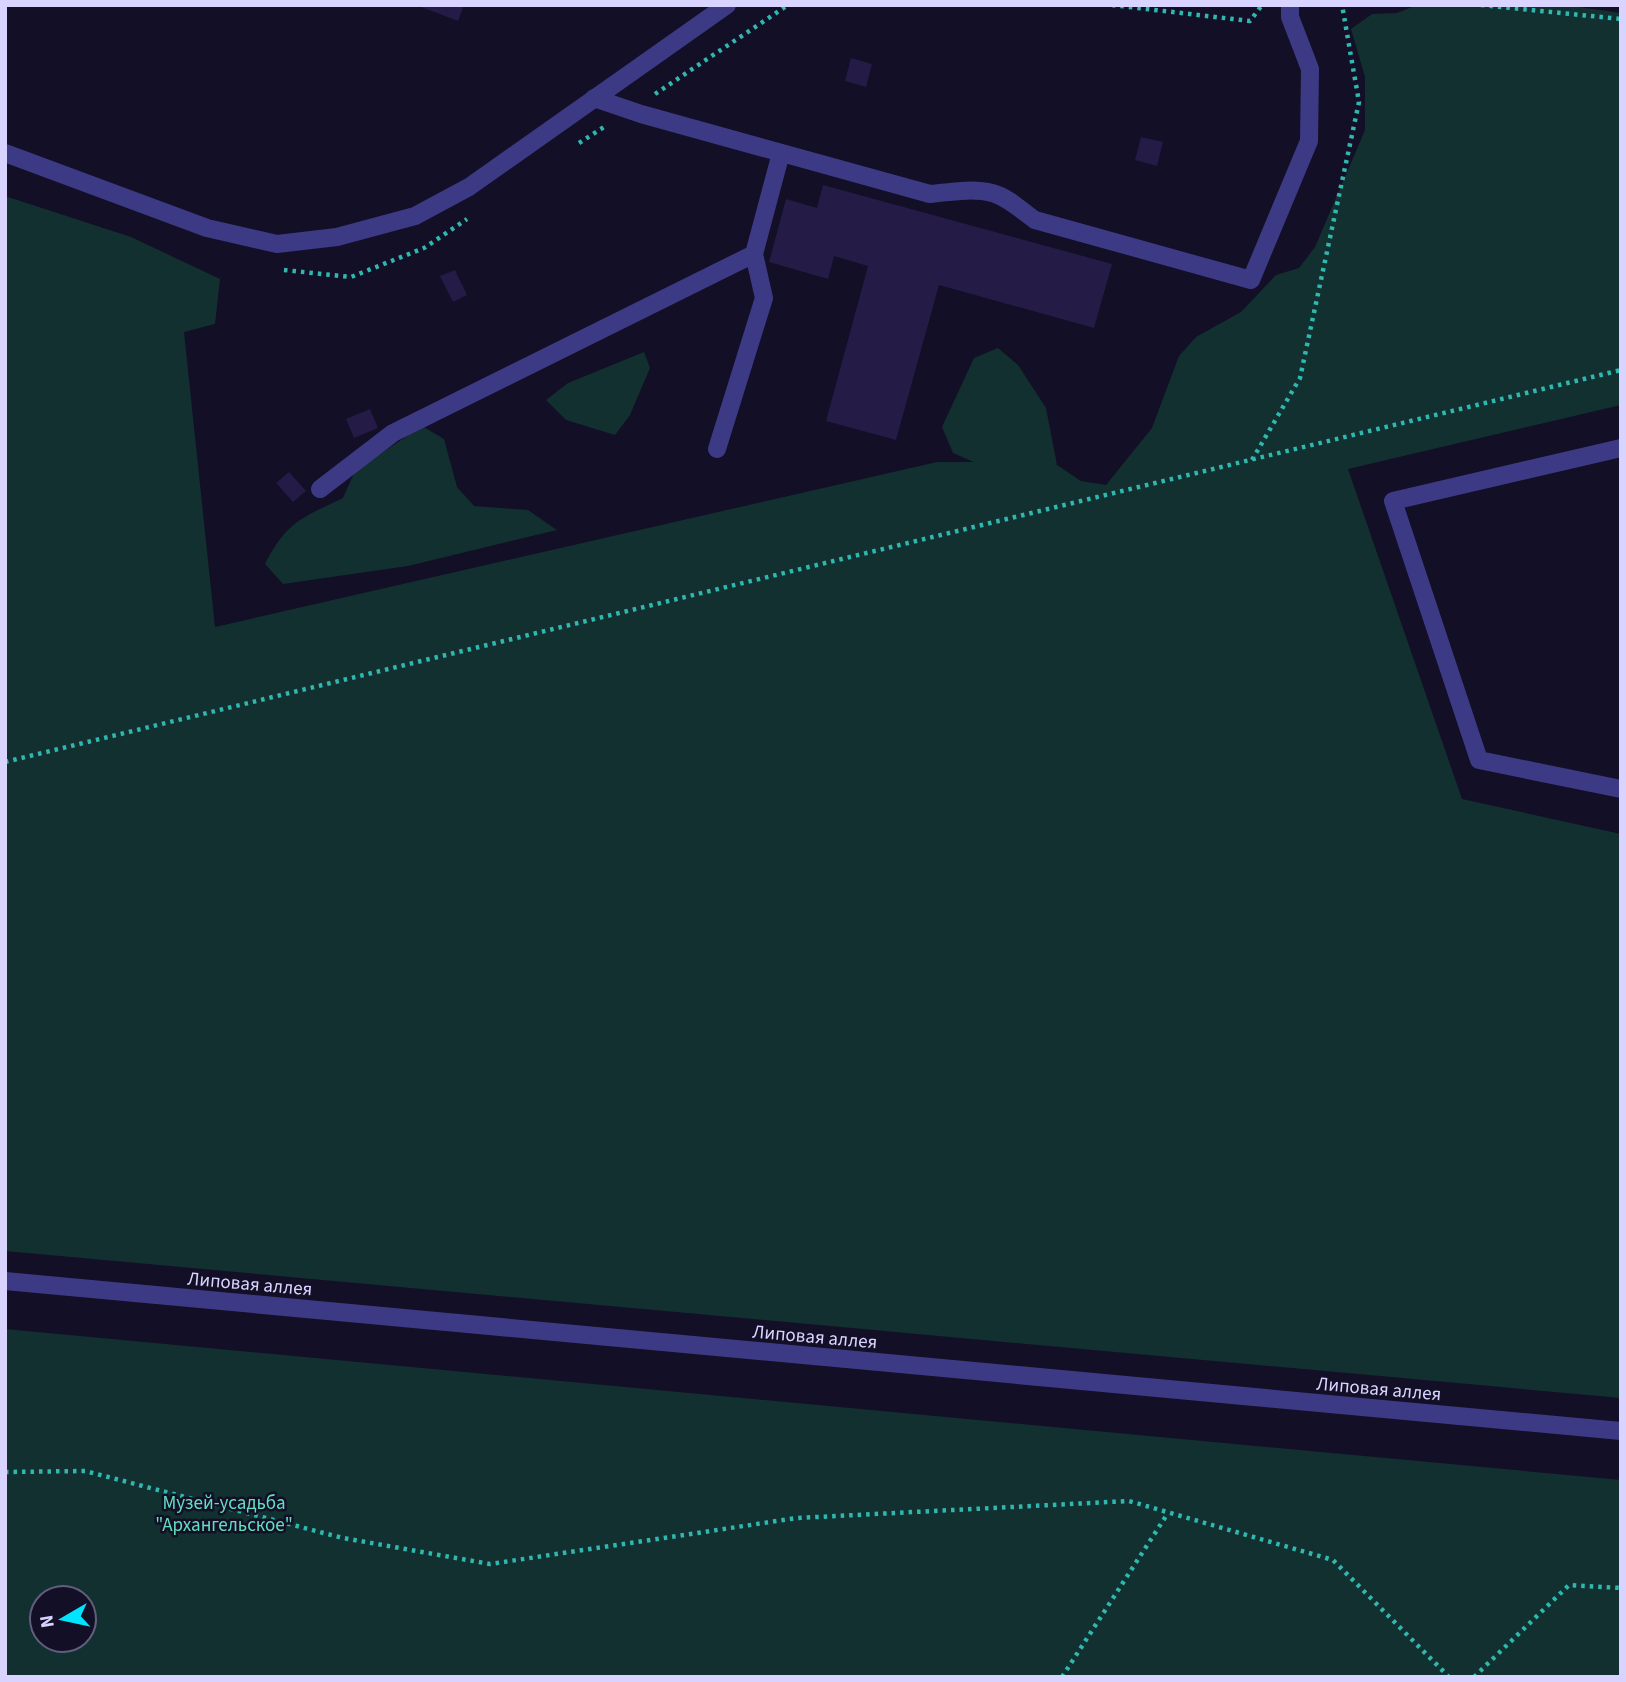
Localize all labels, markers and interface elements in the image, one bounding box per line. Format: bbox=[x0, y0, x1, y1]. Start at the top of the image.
street label: Липовая аллея bbox=[186, 1266, 313, 1303]
street label: Липовая аллея bbox=[751, 1319, 878, 1356]
street label: Липовая аллея bbox=[1315, 1371, 1442, 1408]
park label: Музей-усадьба "Архангельское" bbox=[155, 1490, 293, 1539]
north arrow bbox=[28, 1584, 98, 1654]
text: N bbox=[33, 1613, 62, 1630]

